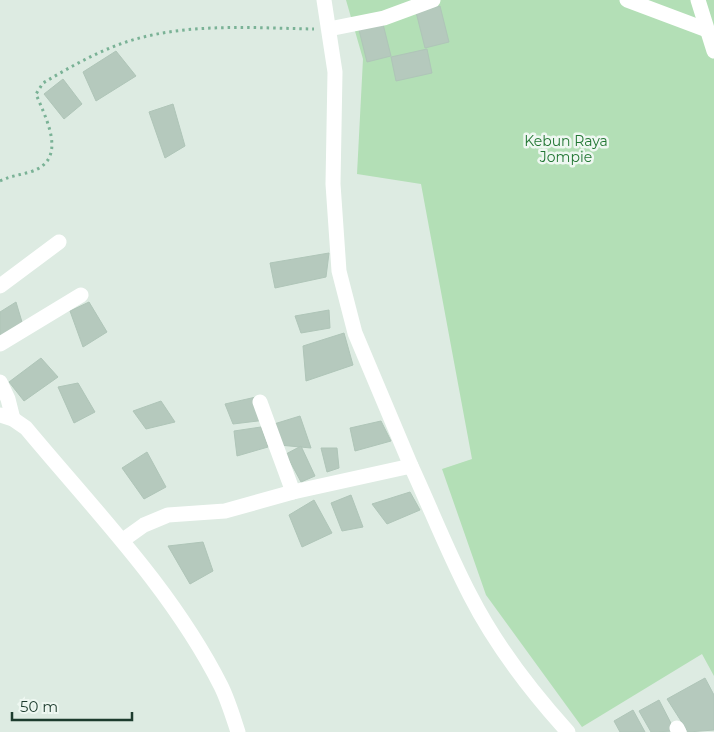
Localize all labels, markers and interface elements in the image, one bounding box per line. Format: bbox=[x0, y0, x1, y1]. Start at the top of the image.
park label: Kebun Raya Jompie bbox=[524, 132, 608, 166]
scale bar bbox=[12, 690, 132, 722]
text: 50 m bbox=[20, 697, 58, 716]

